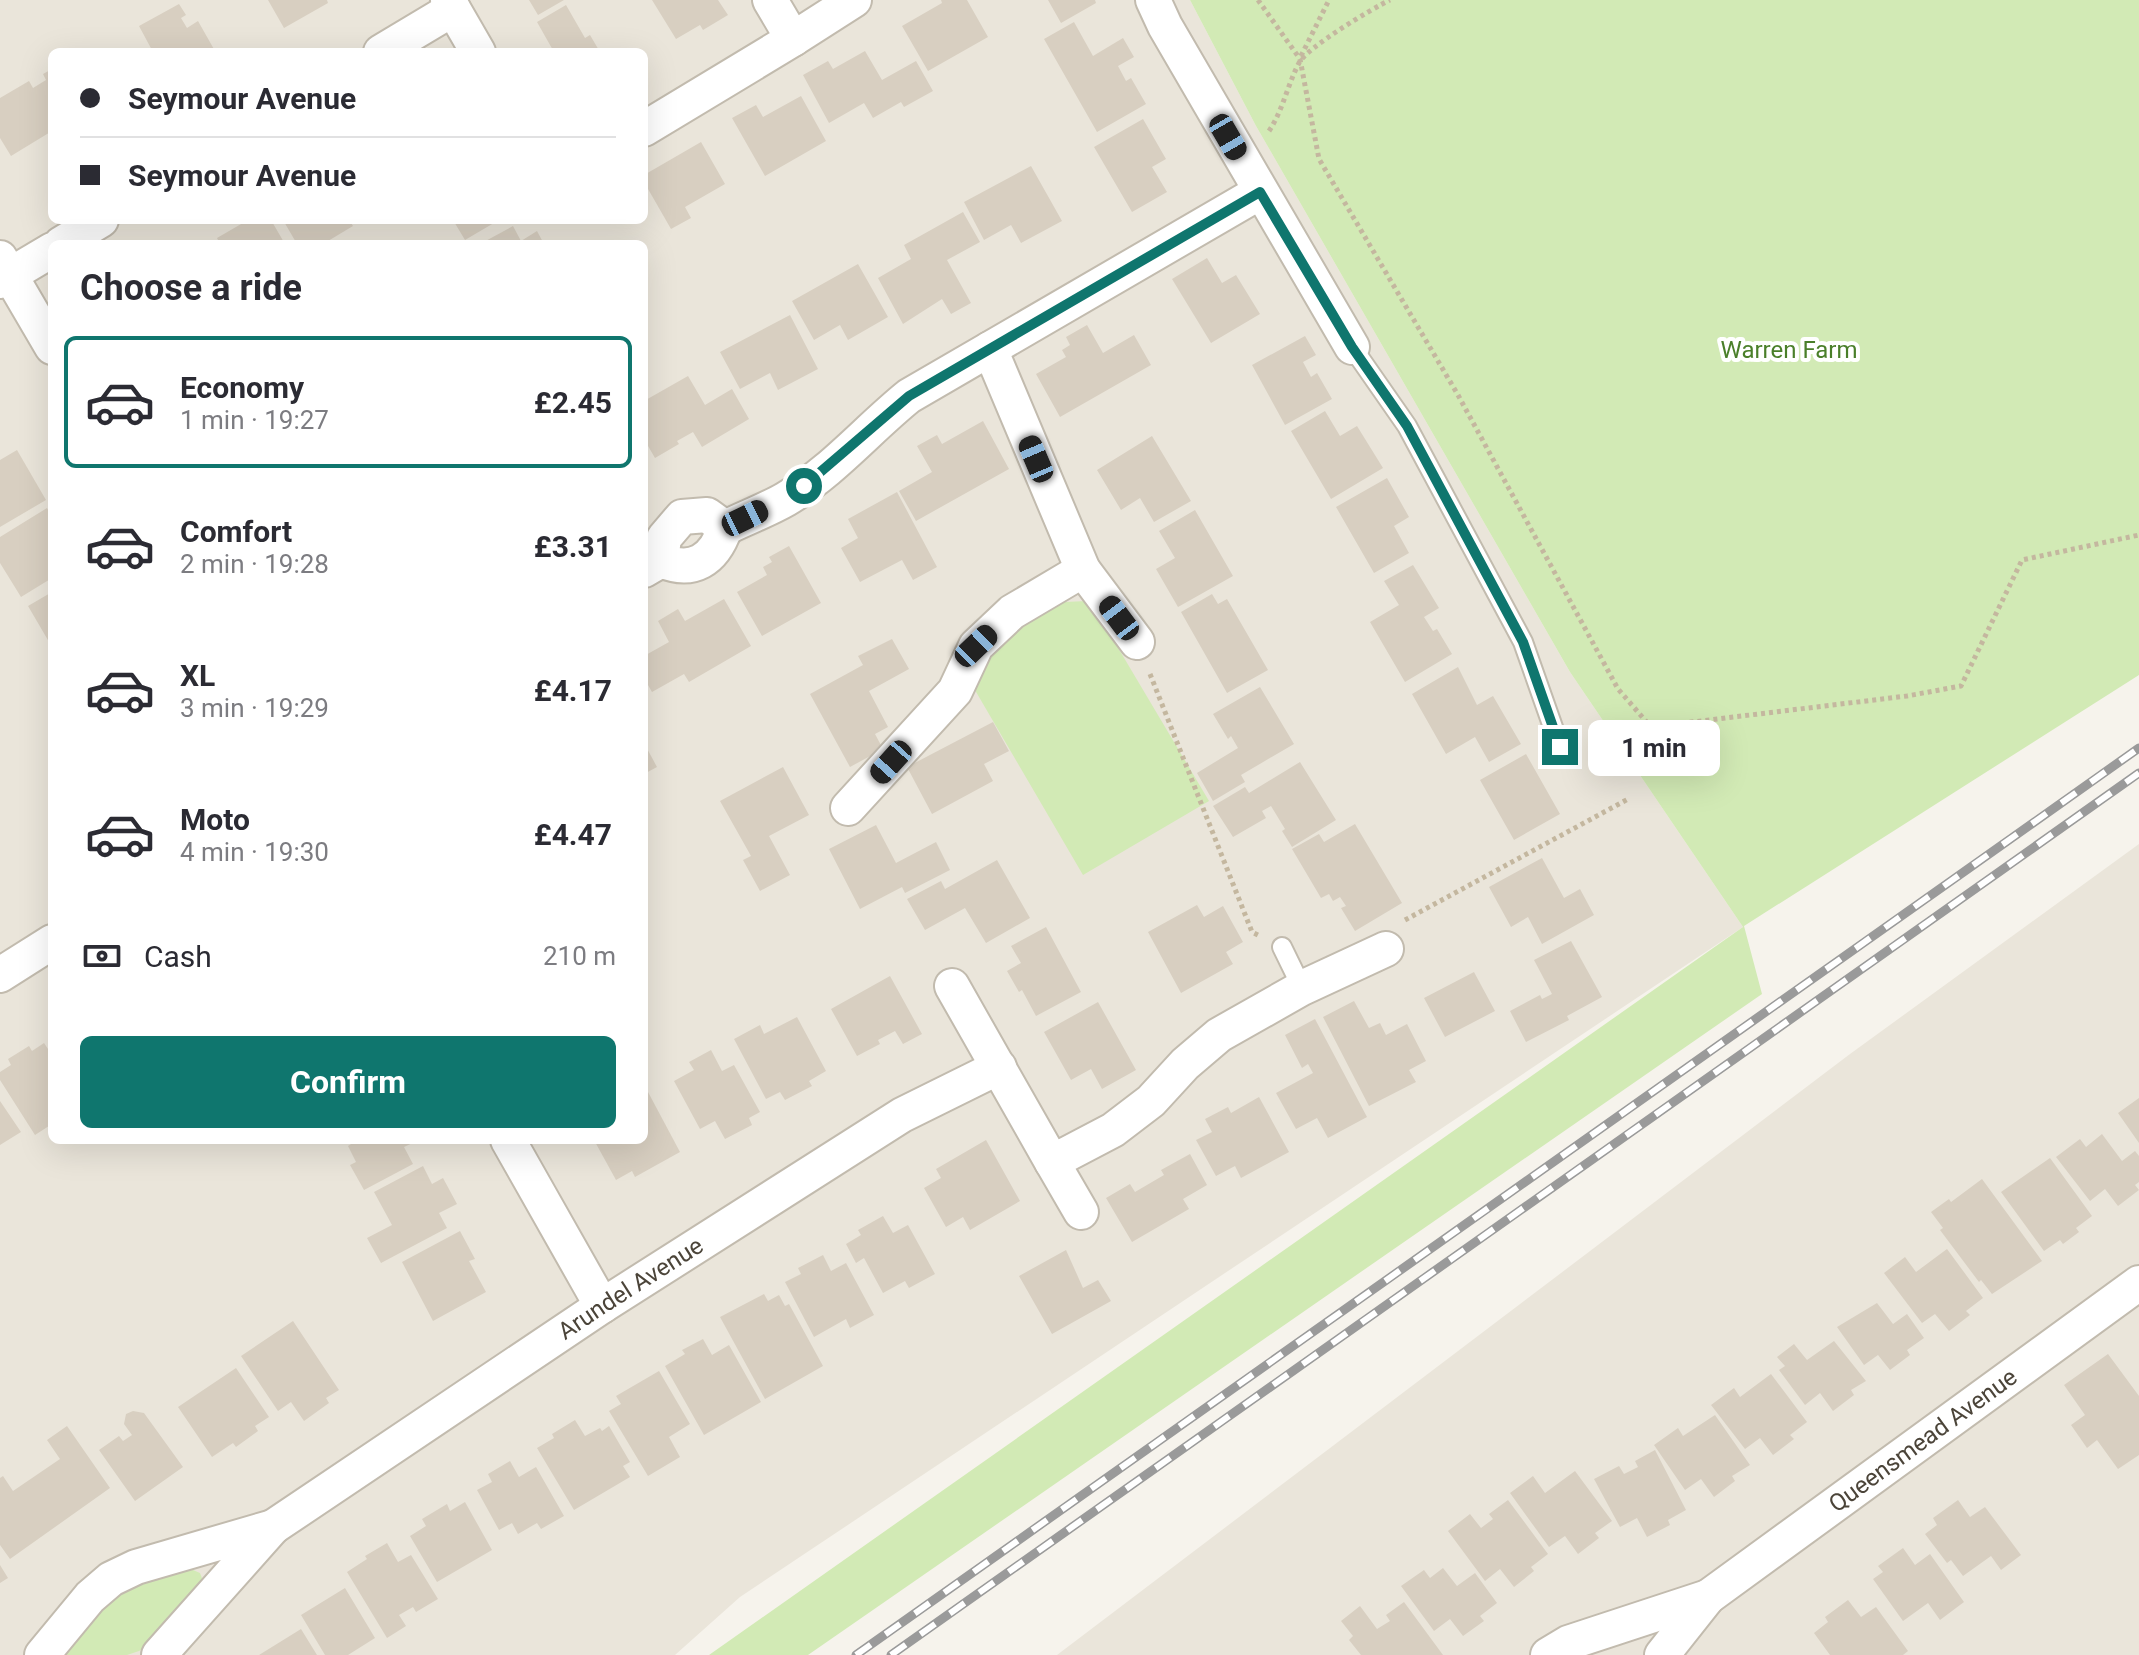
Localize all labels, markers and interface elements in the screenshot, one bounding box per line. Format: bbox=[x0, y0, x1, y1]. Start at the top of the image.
text: Seymour Avenue bbox=[128, 81, 356, 116]
car bbox=[1206, 110, 1250, 164]
text: Seymour Avenue bbox=[128, 158, 356, 193]
text: Choose a ride bbox=[80, 267, 302, 309]
park label: Warren Farm bbox=[1720, 336, 1858, 364]
icon: car bbox=[84, 366, 156, 438]
text: Economy bbox=[180, 370, 304, 405]
text: £2.45 bbox=[534, 385, 612, 420]
text: 1 min · 19:27 bbox=[180, 405, 329, 435]
car bbox=[1016, 432, 1056, 486]
route start bbox=[786, 468, 822, 504]
car bbox=[718, 497, 772, 539]
icon: car bbox=[84, 510, 156, 582]
text: Comfort bbox=[180, 514, 292, 549]
text: £3.31 bbox=[534, 529, 612, 564]
text: 2 min · 19:28 bbox=[180, 549, 329, 579]
car bbox=[1095, 592, 1143, 644]
car bbox=[950, 621, 1002, 671]
icon: car bbox=[84, 654, 156, 726]
text: XL bbox=[180, 658, 215, 693]
text: £4.17 bbox=[534, 673, 612, 708]
text: 3 min · 19:29 bbox=[180, 693, 329, 723]
callout: 1 min bbox=[1588, 719, 1720, 775]
route end bbox=[1542, 729, 1578, 765]
text: 1 min bbox=[1621, 733, 1687, 763]
car bbox=[866, 736, 916, 788]
icon: car bbox=[84, 798, 156, 870]
text: Moto bbox=[180, 802, 250, 837]
text: £4.47 bbox=[534, 817, 612, 852]
text: 4 min · 19:30 bbox=[180, 837, 329, 867]
icon: cash bbox=[80, 934, 124, 978]
text: Cash bbox=[144, 939, 212, 974]
text: 210 m bbox=[543, 941, 616, 971]
button: Confirm bbox=[80, 1036, 616, 1128]
street label: Arundel Avenue bbox=[553, 1231, 708, 1345]
street label: Queensmead Avenue bbox=[1823, 1363, 2022, 1518]

